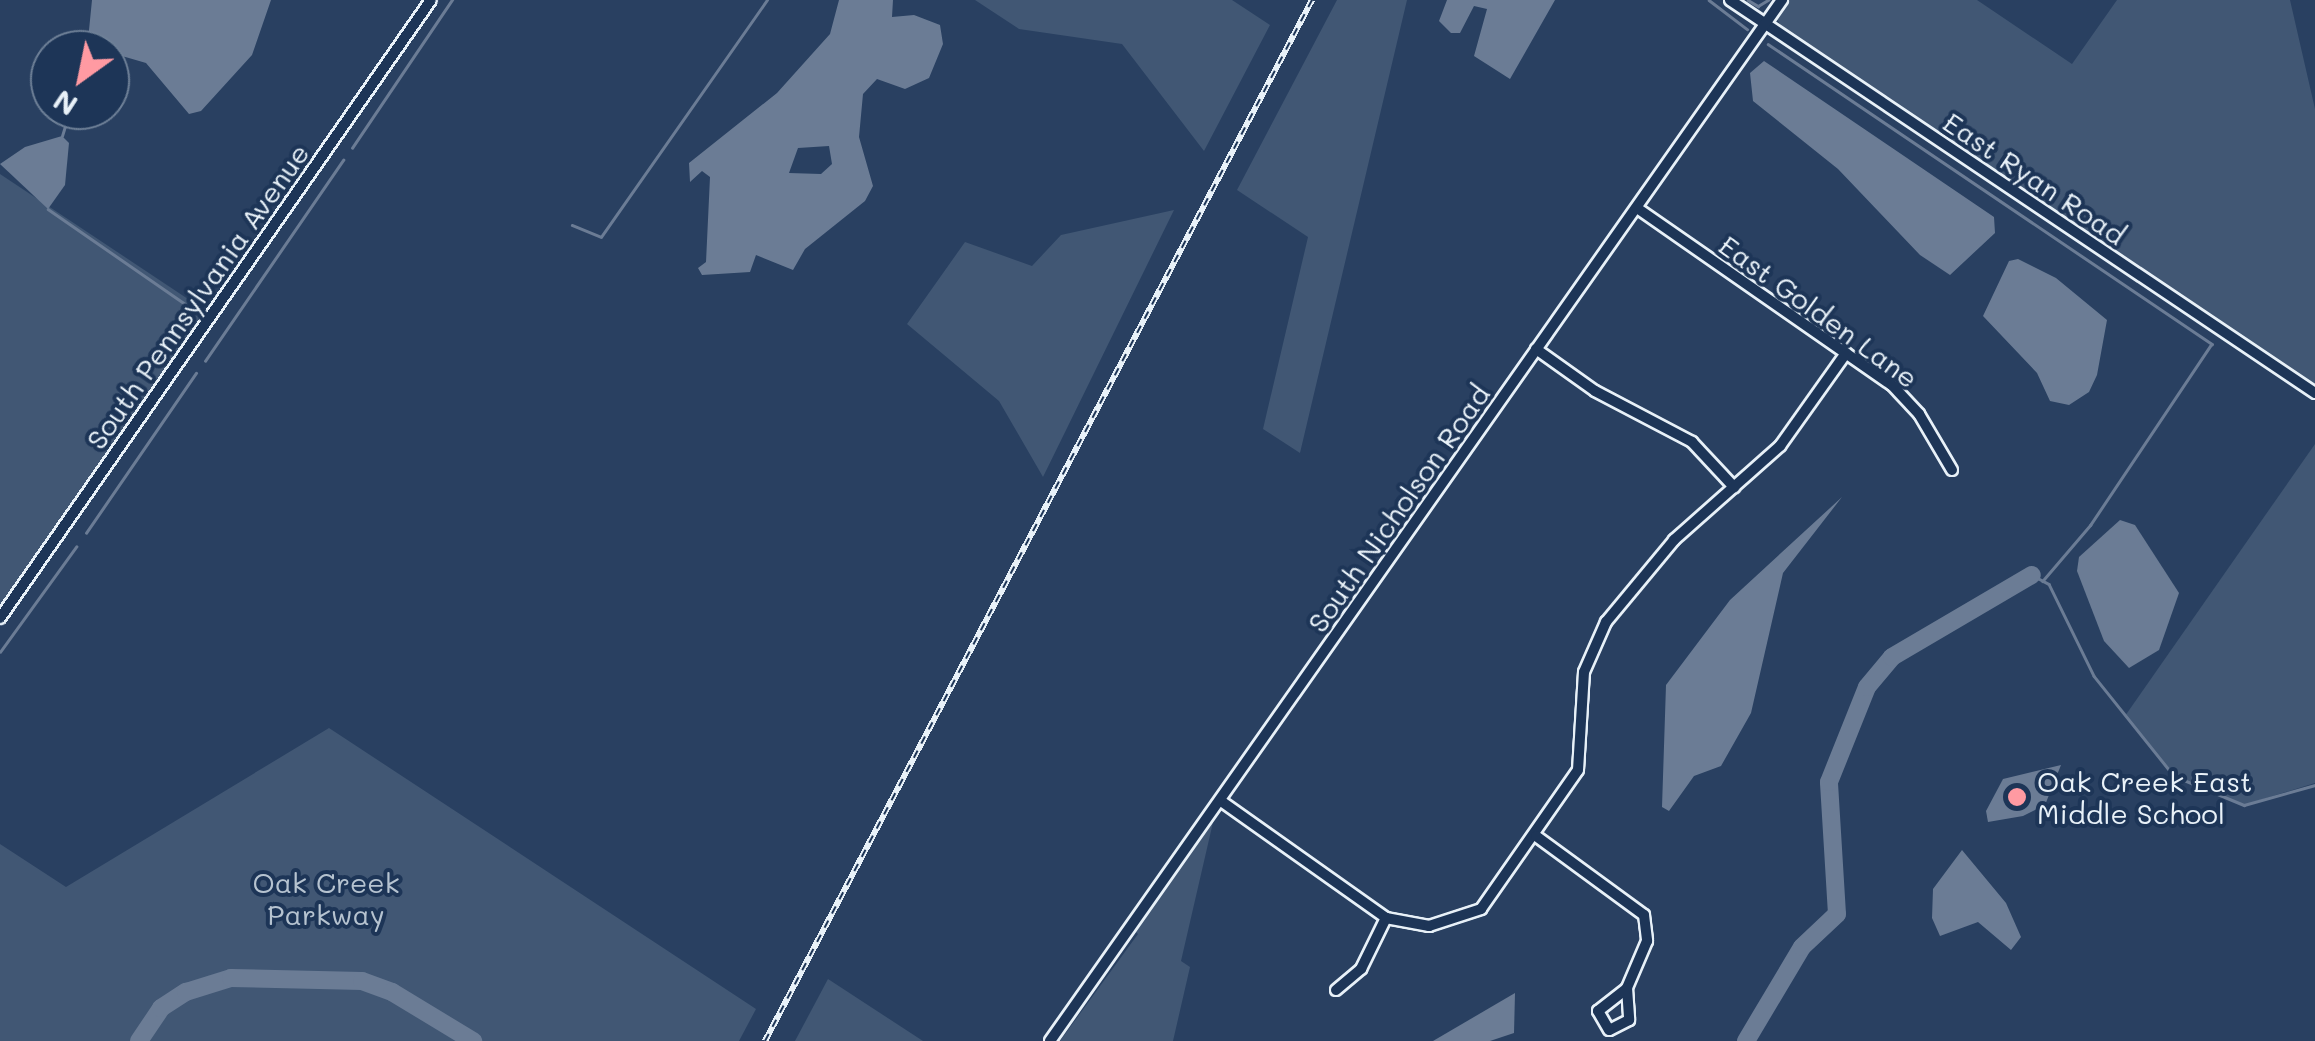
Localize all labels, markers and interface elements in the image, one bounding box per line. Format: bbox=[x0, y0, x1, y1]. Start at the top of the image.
north arrow bbox=[30, 30, 130, 130]
text: N bbox=[46, 83, 83, 124]
street label: East Ryan Road bbox=[1937, 105, 2133, 251]
street label: South Pennsylvania Avenue bbox=[79, 137, 315, 455]
street label: East Golden Lane bbox=[1713, 228, 1925, 394]
street label: South Nicholson Road bbox=[1300, 378, 1496, 638]
place label: Oak Creek East Middle School bbox=[2037, 764, 2252, 830]
marker: Oak Creek East Middle School bbox=[2006, 786, 2028, 808]
park label: Oak Creek Parkway bbox=[252, 865, 400, 931]

